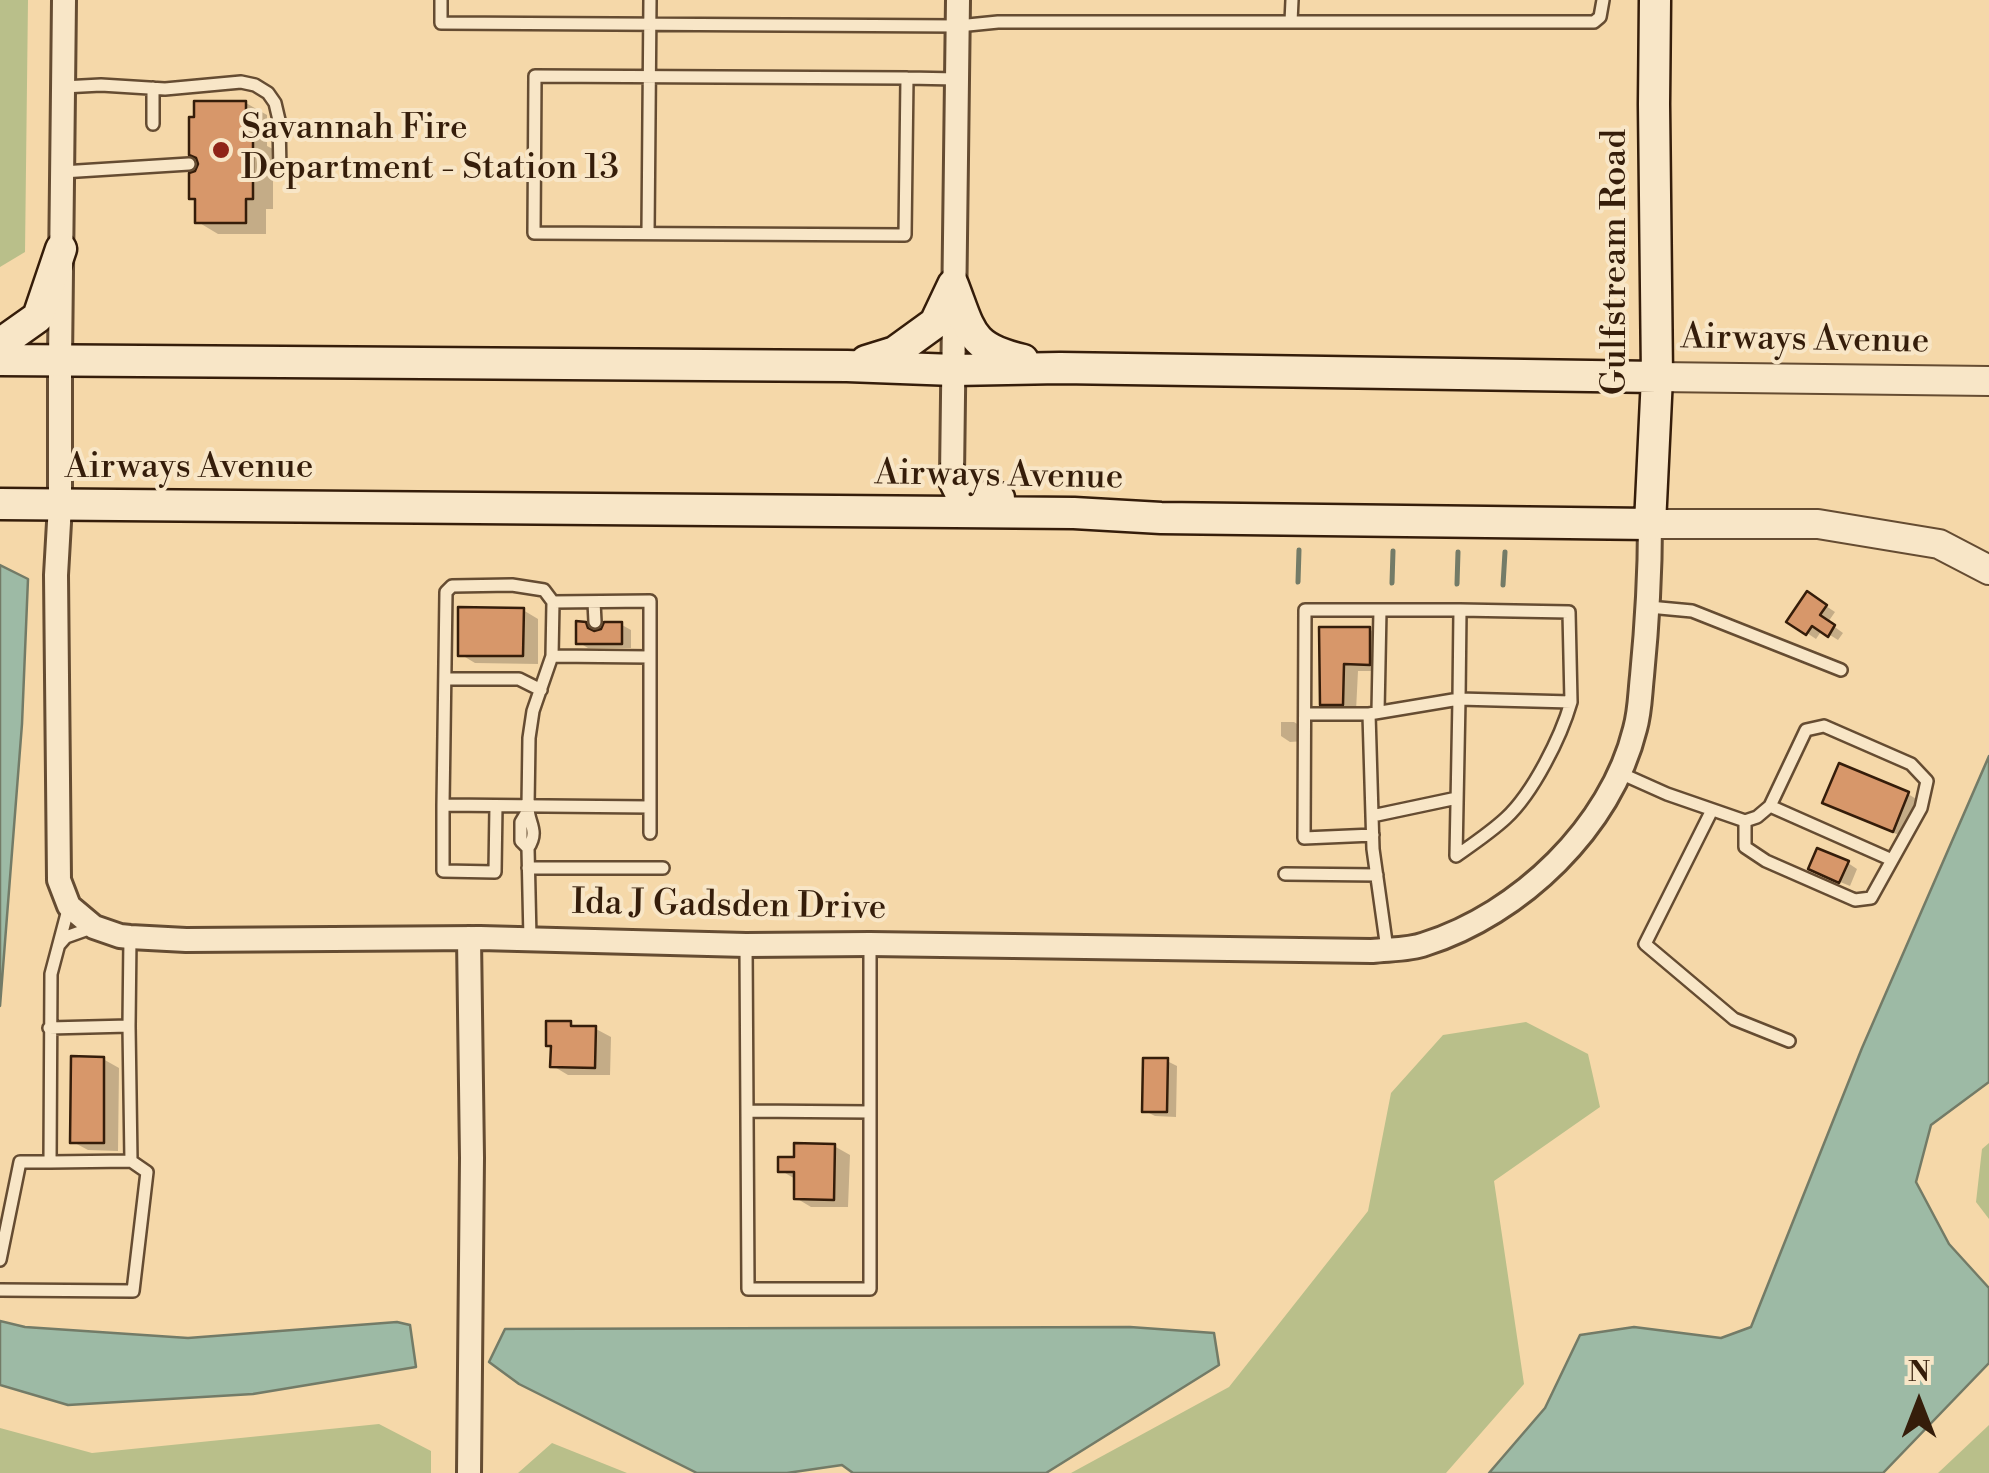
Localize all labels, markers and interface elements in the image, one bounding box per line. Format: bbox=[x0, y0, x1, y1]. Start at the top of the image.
place label: Savannah Fire Department - Station 13 bbox=[241, 109, 619, 191]
street label: Gulfstream Road bbox=[1596, 129, 1638, 395]
marker: Savannah Fire Department - Station 13 bbox=[210, 139, 232, 161]
street label: Airways Avenue bbox=[1680, 318, 1930, 364]
street label: Airways Avenue bbox=[65, 448, 313, 490]
street label: Airways Avenue bbox=[874, 454, 1124, 500]
street label: Ida J Gadsden Drive bbox=[571, 883, 887, 931]
north arrow bbox=[1869, 1353, 1969, 1453]
text: N bbox=[1908, 1355, 1930, 1390]

